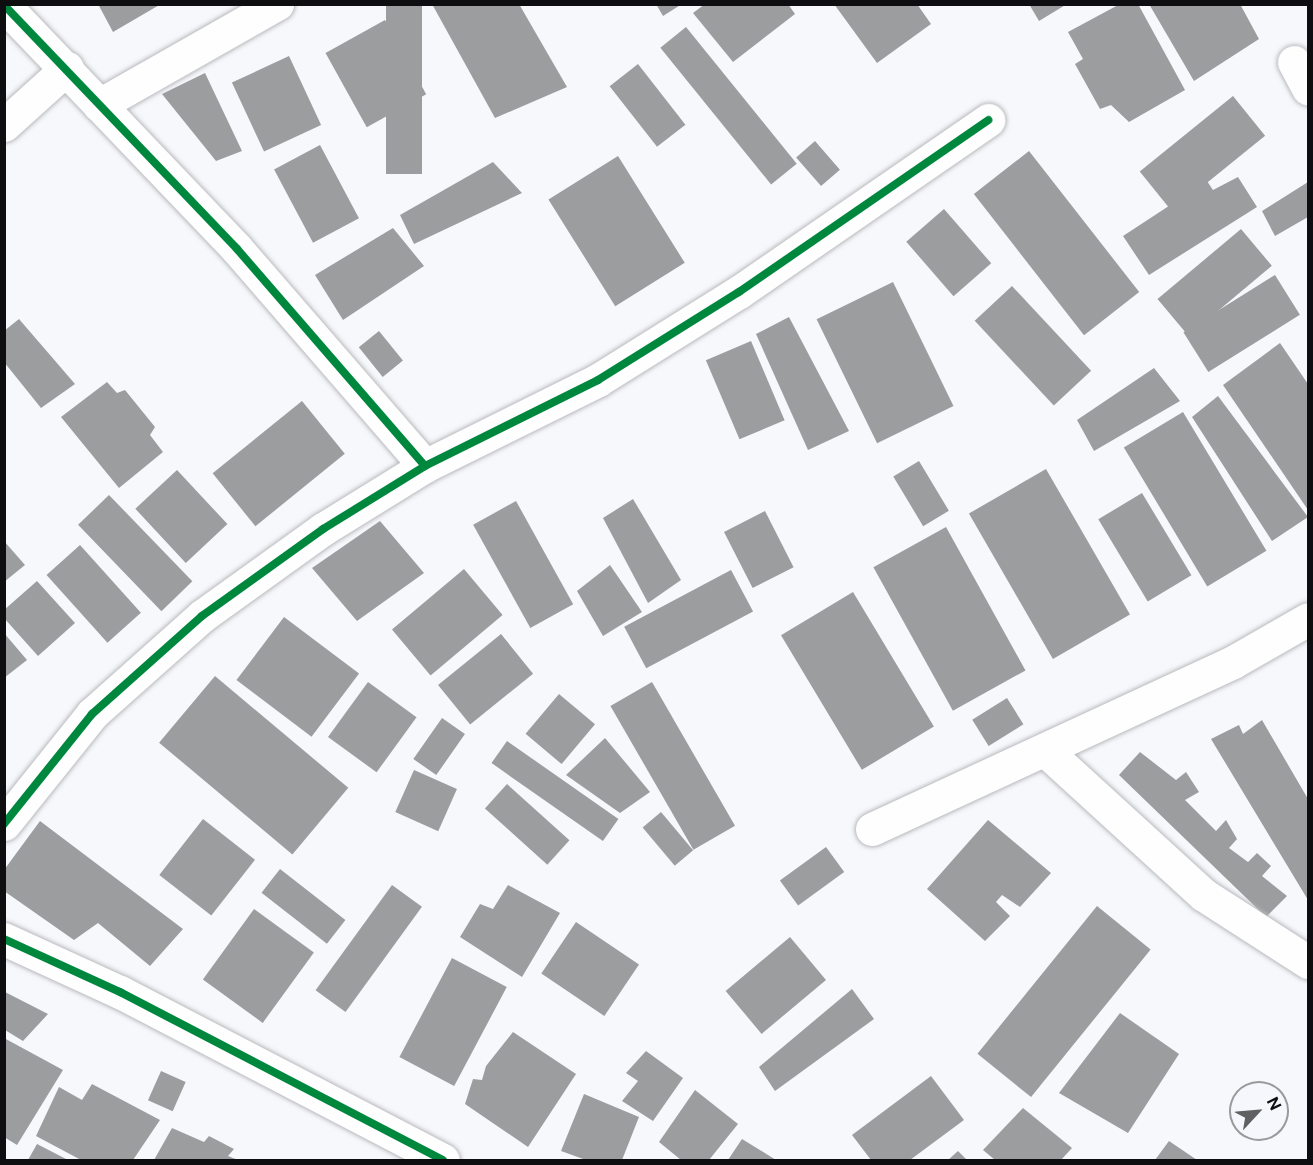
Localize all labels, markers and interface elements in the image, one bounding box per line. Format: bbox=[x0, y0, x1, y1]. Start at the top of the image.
north arrow bbox=[1229, 1081, 1289, 1141]
text: N bbox=[1263, 1094, 1285, 1114]

